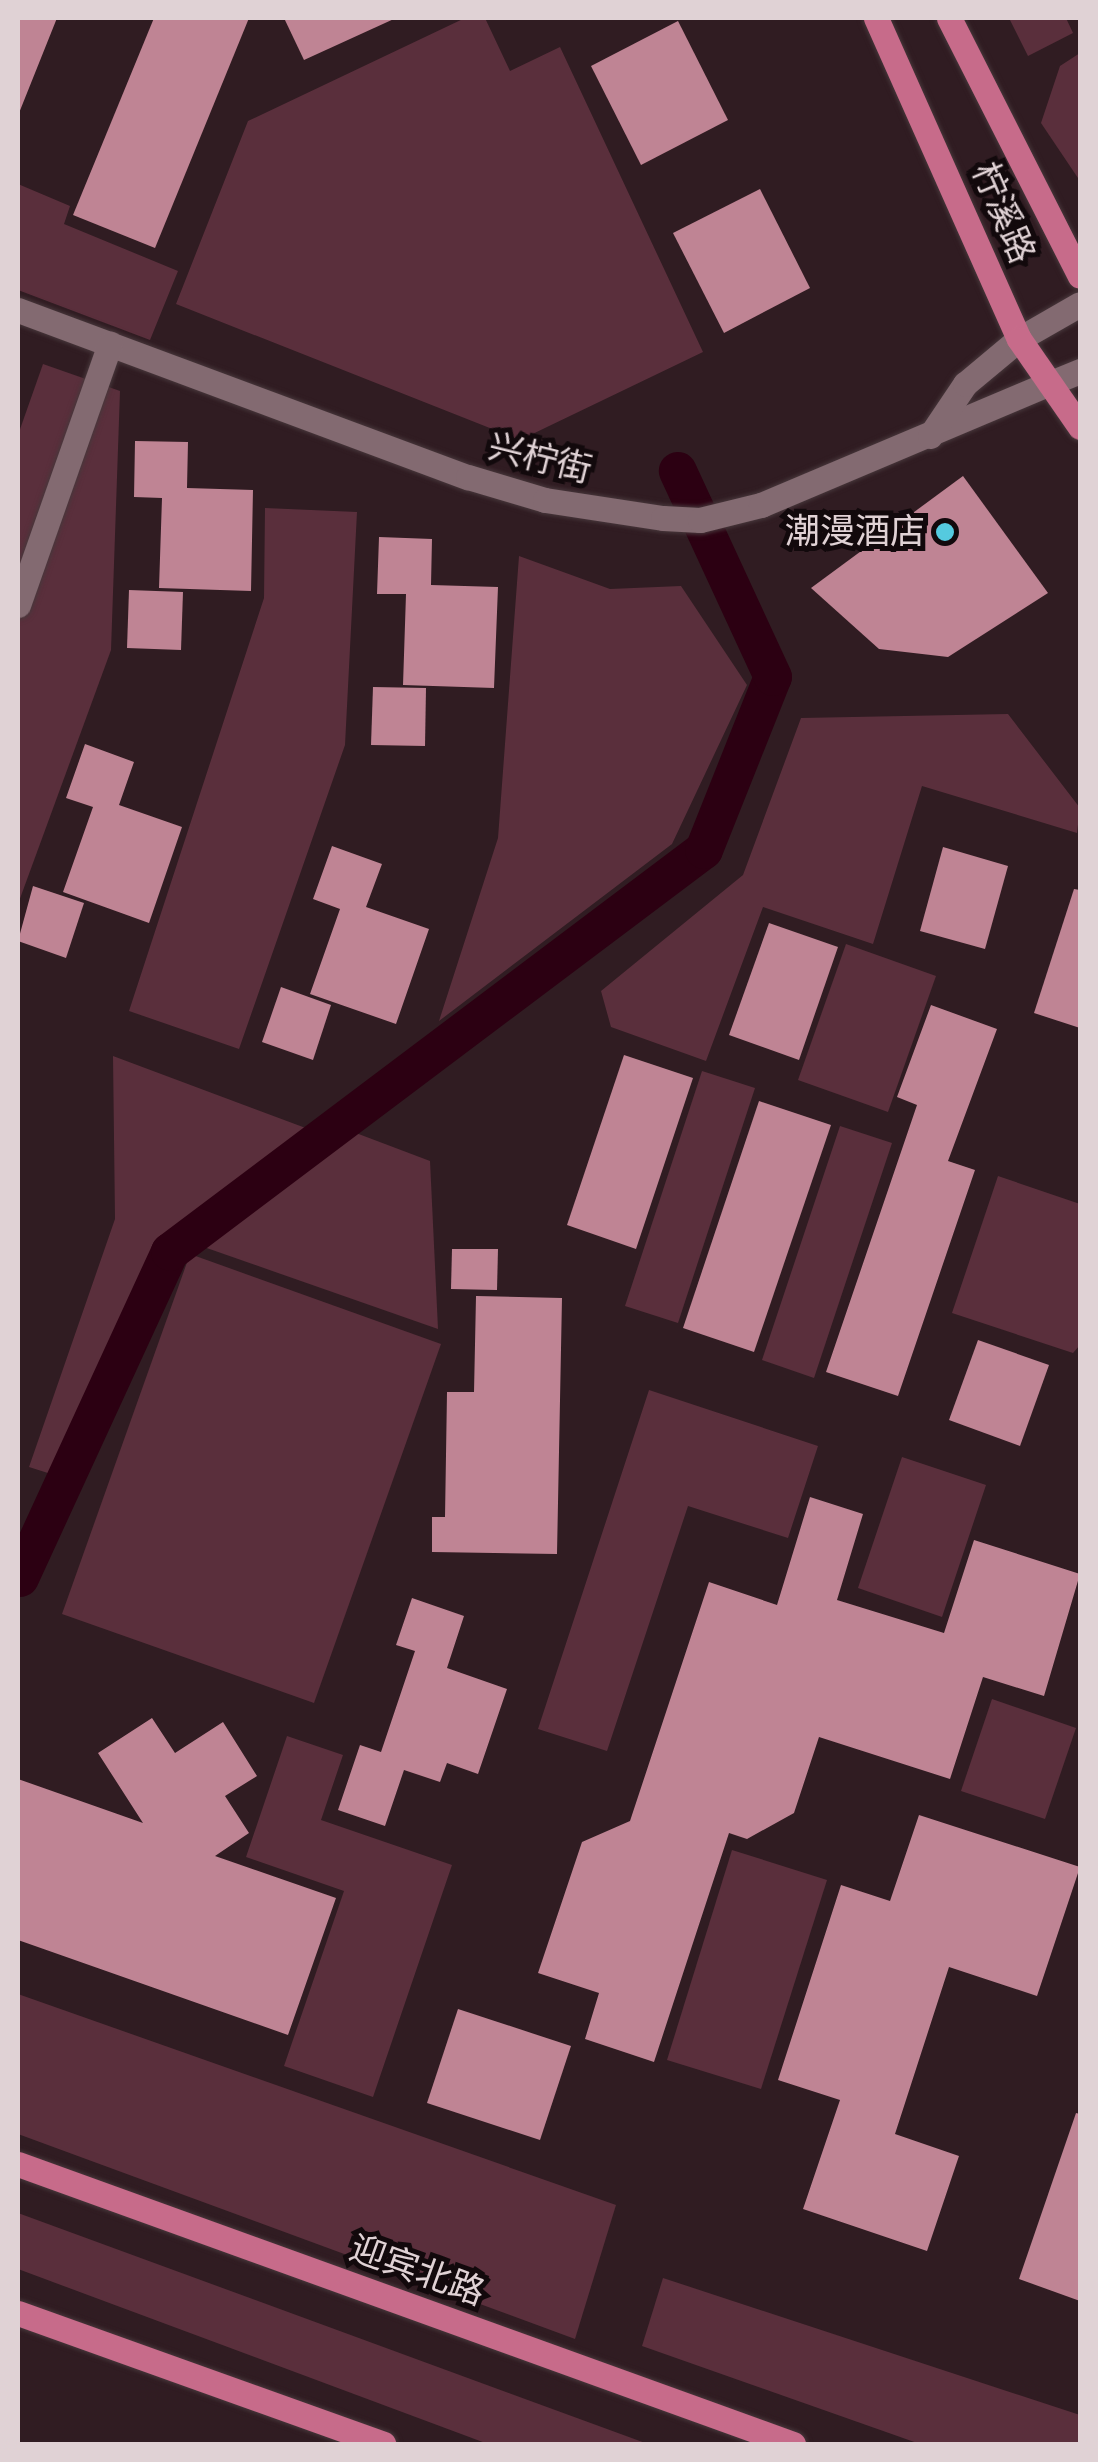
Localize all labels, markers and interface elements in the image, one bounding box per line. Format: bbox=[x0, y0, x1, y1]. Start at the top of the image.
street label: 柠溪路 bbox=[963, 156, 1043, 270]
street label: 兴柠街 bbox=[484, 426, 596, 492]
place label: 潮漫酒店 bbox=[785, 511, 925, 553]
marker: 潮漫酒店 bbox=[934, 521, 956, 543]
street label: 迎宾北路 bbox=[344, 2227, 490, 2315]

